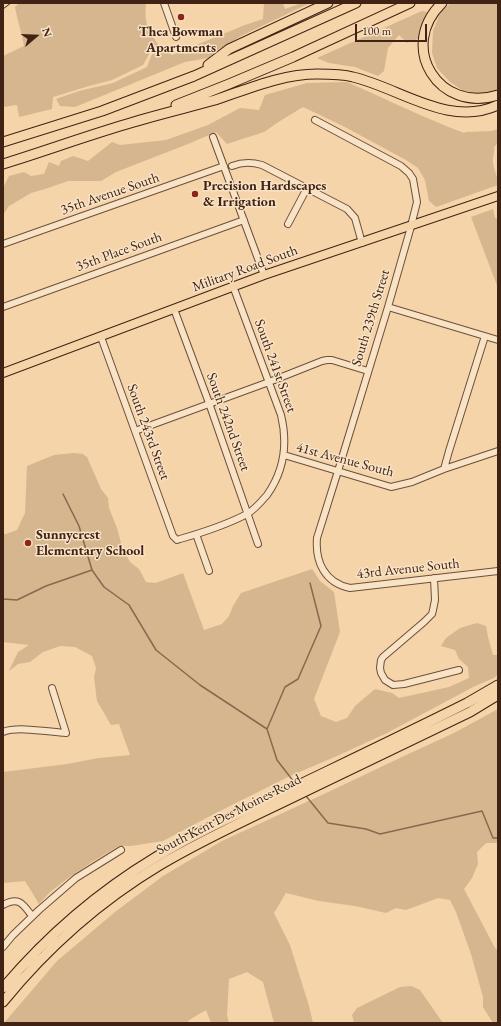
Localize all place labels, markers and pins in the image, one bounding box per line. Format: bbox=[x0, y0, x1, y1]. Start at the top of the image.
marker: Thea Bowman Apartments bbox=[176, 12, 186, 22]
place label: Thea Bowman Apartments bbox=[139, 24, 223, 56]
place label: Precision Hardscapes & Irrigation bbox=[203, 178, 326, 210]
marker: Precision Hardscapes & Irrigation bbox=[190, 189, 200, 199]
place label: Sunnycrest Elementary School bbox=[36, 527, 144, 560]
marker: Sunnycrest Elementary School bbox=[23, 538, 33, 548]

